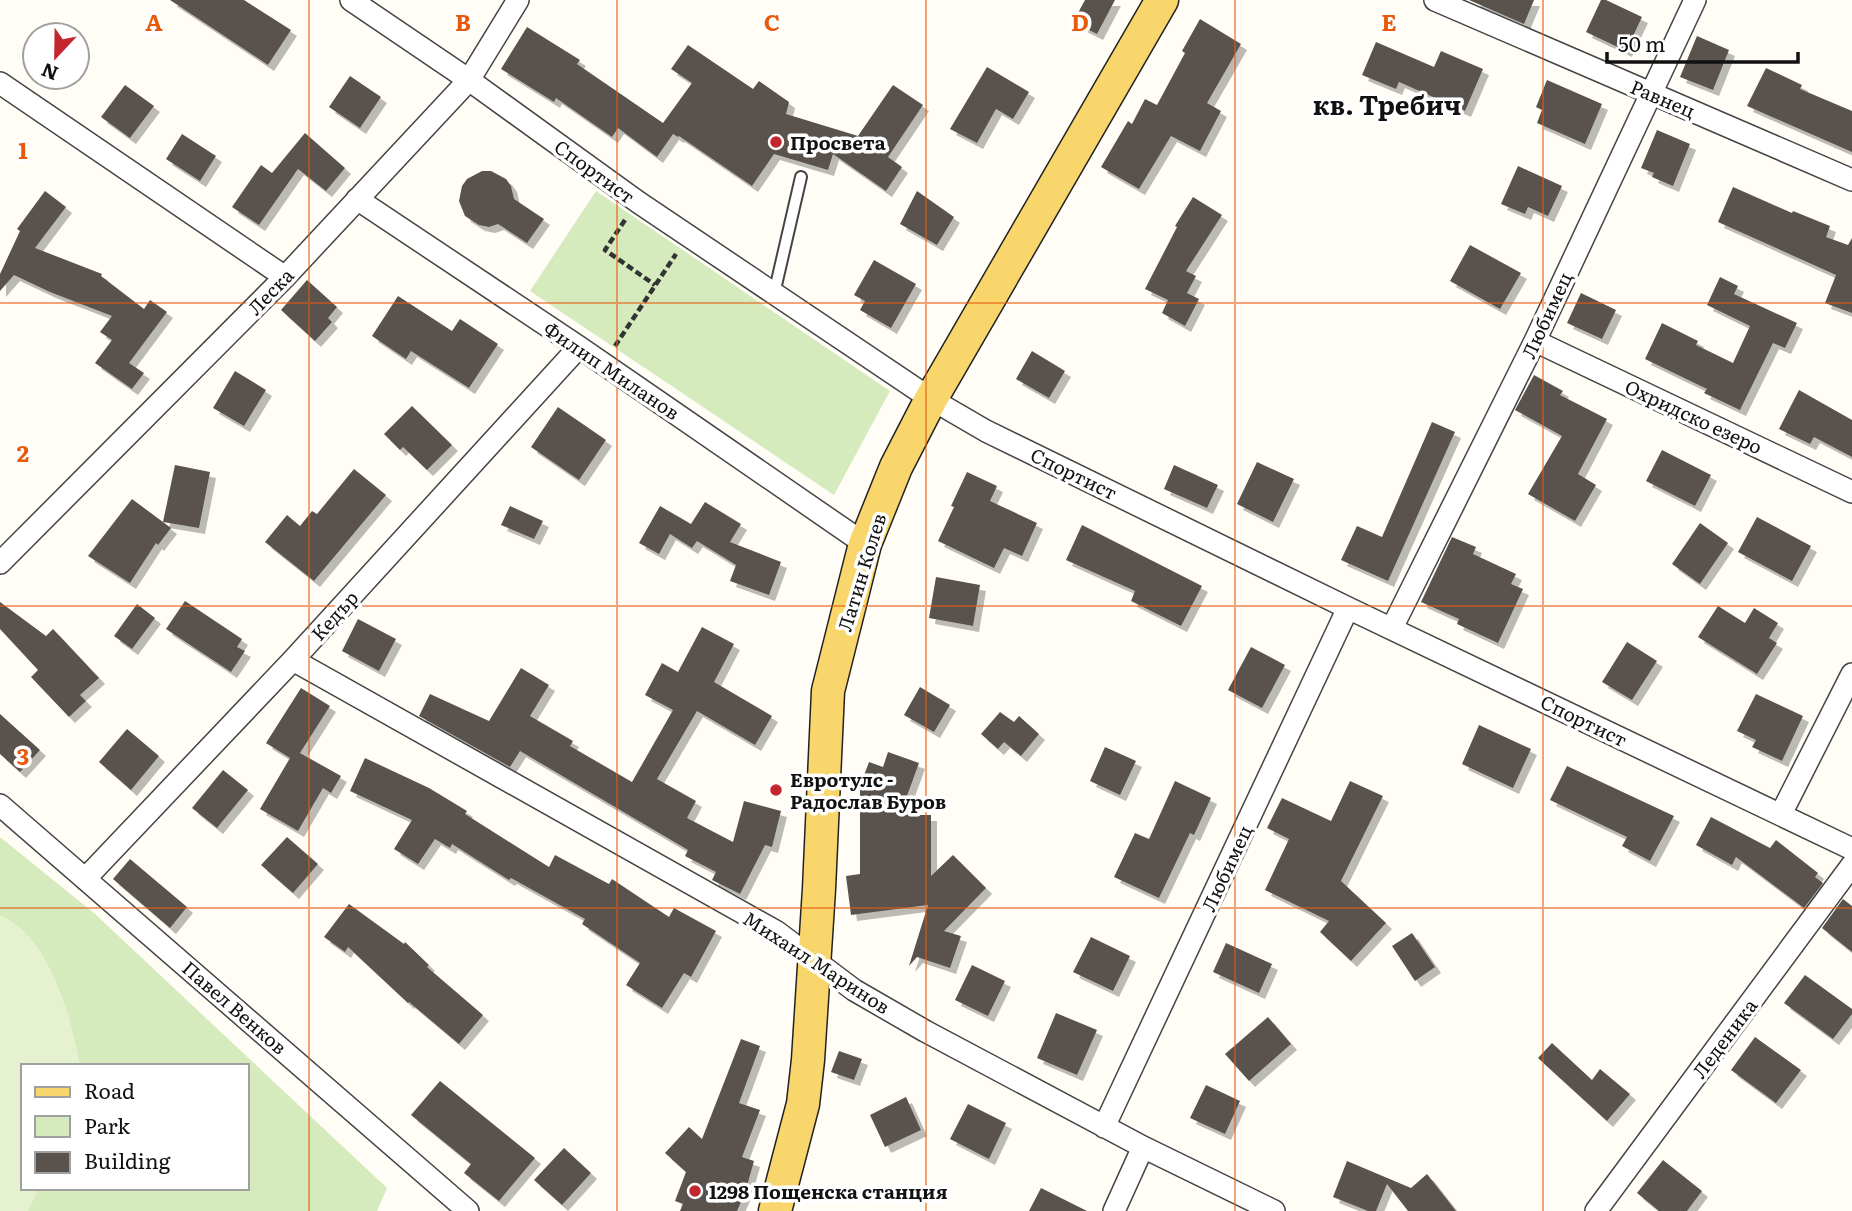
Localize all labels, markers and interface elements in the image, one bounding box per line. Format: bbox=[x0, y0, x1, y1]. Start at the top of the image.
text: A bbox=[145, 4, 163, 38]
text: B bbox=[455, 4, 471, 38]
text: C bbox=[764, 4, 780, 38]
text: D bbox=[1071, 4, 1089, 38]
text: E bbox=[1381, 4, 1397, 38]
north arrow bbox=[21, 21, 91, 91]
scale bar bbox=[1607, 21, 1798, 65]
text: 50 m bbox=[1618, 27, 1665, 58]
text: N bbox=[37, 57, 62, 89]
street label: Равнец bbox=[1626, 72, 1700, 124]
district label: кв. Требич bbox=[1313, 84, 1461, 123]
place label: Просвета bbox=[790, 128, 886, 156]
text: 1 bbox=[18, 132, 28, 166]
street label: Спортист bbox=[549, 132, 641, 210]
marker: Просвета bbox=[768, 134, 784, 150]
street label: Леска bbox=[241, 261, 300, 321]
street label: Любимец bbox=[1514, 267, 1578, 363]
street label: Филип Миланов bbox=[538, 314, 686, 426]
street label: Охридско езеро bbox=[1621, 372, 1767, 460]
text: 2 bbox=[17, 435, 29, 469]
street label: Спортист bbox=[1026, 440, 1122, 506]
street label: Латин Колев bbox=[830, 510, 892, 634]
street label: Кедър bbox=[304, 584, 364, 646]
street label: Спортист bbox=[1536, 687, 1632, 753]
text: 3 bbox=[17, 738, 29, 772]
place label: Евротулс - Радослав Буров bbox=[790, 765, 946, 815]
marker: Евротулс - Радослав Буров bbox=[768, 782, 784, 798]
street label: Любимец bbox=[1194, 820, 1258, 916]
street label: Михаил Маринов bbox=[738, 904, 896, 1020]
street label: Павел Венков bbox=[177, 954, 293, 1060]
street label: Леденика bbox=[1685, 992, 1764, 1084]
legend bbox=[21, 1064, 248, 1190]
text: Road bbox=[84, 1074, 135, 1105]
text: Park bbox=[84, 1109, 130, 1140]
text: Building bbox=[84, 1144, 171, 1175]
place label: 1298 Пощенска станция bbox=[709, 1177, 948, 1205]
marker: 1298 Пощенска станция bbox=[687, 1183, 703, 1199]

